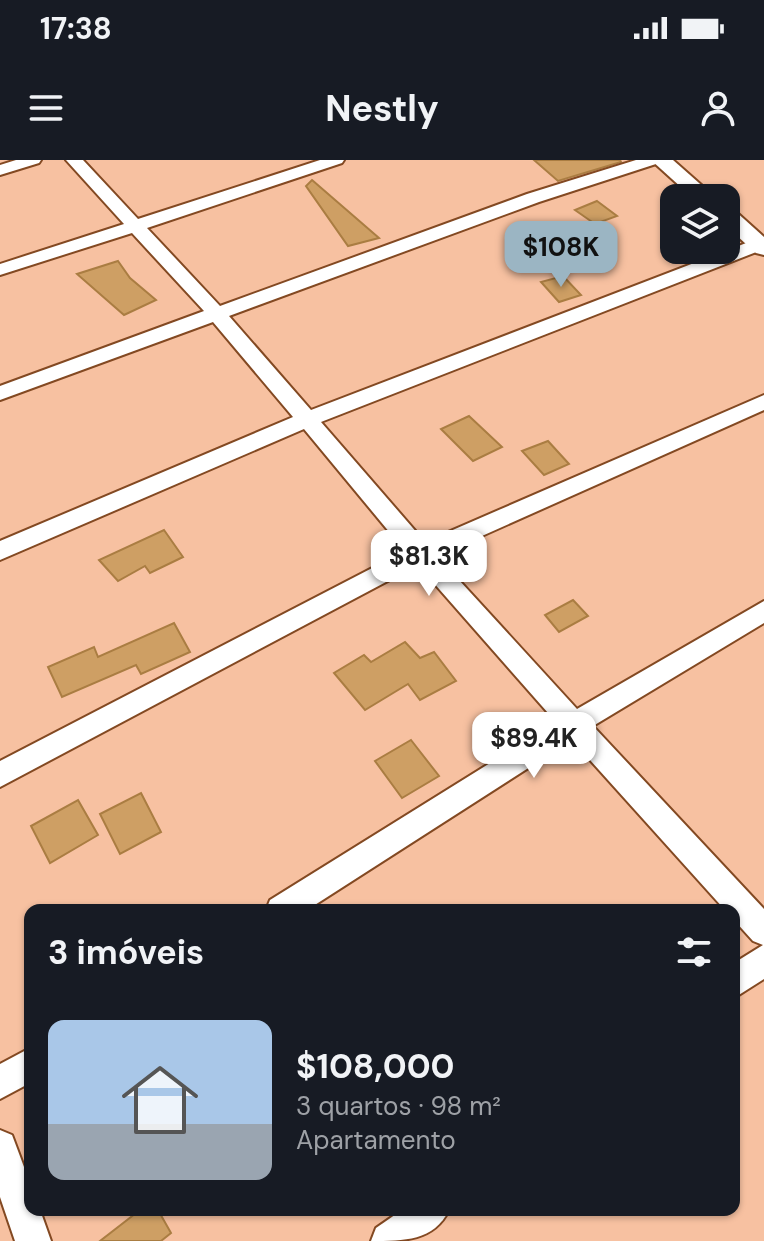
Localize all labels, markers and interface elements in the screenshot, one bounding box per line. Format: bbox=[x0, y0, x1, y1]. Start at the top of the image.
text: 17:38 bbox=[40, 9, 112, 48]
text: Nestly bbox=[325, 85, 439, 132]
icon: menu bbox=[24, 86, 68, 130]
icon: person bbox=[696, 86, 740, 130]
map controls bbox=[660, 184, 740, 264]
button: layers bbox=[660, 184, 740, 264]
pin: $108K bbox=[505, 221, 617, 289]
text: $108K bbox=[523, 230, 599, 264]
pin: $81.3K bbox=[364, 530, 494, 598]
text: $81.3K bbox=[389, 539, 469, 573]
pin: $89.4K bbox=[469, 712, 599, 780]
text: $89.4K bbox=[490, 721, 578, 755]
text: 3 imóveis bbox=[48, 930, 204, 975]
icon: filters bbox=[672, 930, 716, 974]
text: $108,000 bbox=[296, 1044, 455, 1089]
icon: home bbox=[112, 1052, 208, 1148]
text: 3 quartos · 98 m² bbox=[296, 1089, 501, 1123]
text: Apartamento bbox=[296, 1123, 456, 1157]

